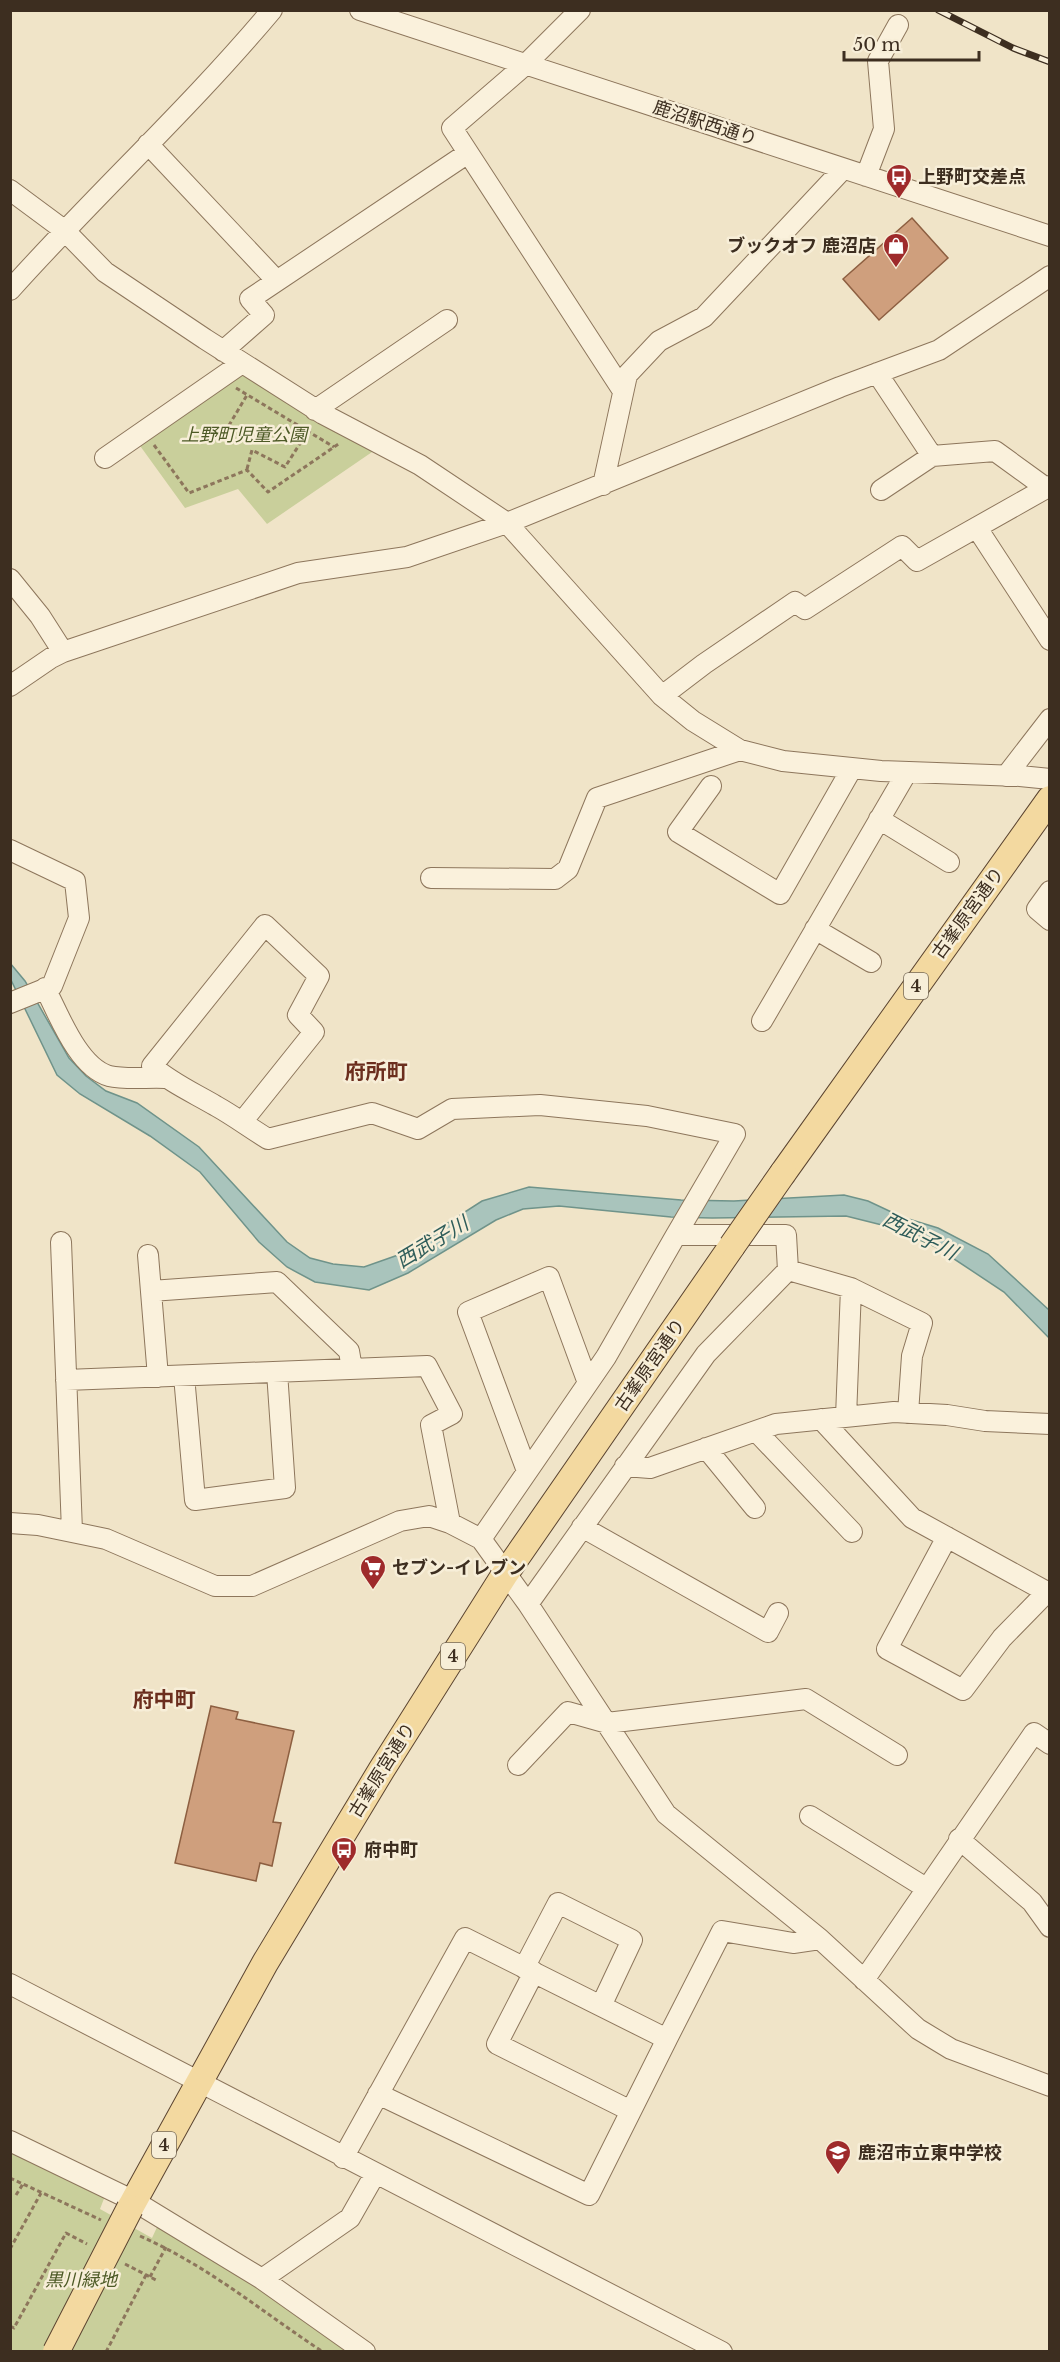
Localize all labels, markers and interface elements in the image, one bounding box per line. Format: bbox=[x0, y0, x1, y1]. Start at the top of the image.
scale bar bbox=[844, 24, 979, 62]
text: 50 m bbox=[853, 34, 901, 56]
street label: 鹿沼駅西通り bbox=[650, 96, 760, 150]
bus stop icon: 上野町交差点 bbox=[884, 162, 914, 200]
place label: 上野町交差点 bbox=[918, 166, 1026, 188]
shop icon: ブックオフ 鹿沼店 bbox=[881, 231, 911, 269]
place label: ブックオフ 鹿沼店 bbox=[727, 235, 876, 257]
park label: 上野町児童公園 bbox=[181, 424, 310, 446]
street label: 古峯原宮通り bbox=[927, 863, 1009, 963]
road number: 4 bbox=[904, 973, 928, 999]
district label: 府所町 bbox=[345, 1059, 408, 1085]
water label: 西武子川 bbox=[879, 1207, 963, 1266]
water label: 西武子川 bbox=[392, 1210, 474, 1273]
street label: 古峯原宮通り bbox=[610, 1314, 690, 1416]
supermarket icon: セブン-イレブン bbox=[358, 1553, 388, 1591]
place label: セブン-イレブン bbox=[392, 1557, 526, 1579]
road number: 4 bbox=[441, 1643, 465, 1669]
district label: 府中町 bbox=[133, 1687, 196, 1713]
street label: 古峯原宮通り bbox=[344, 1718, 420, 1822]
bus stop icon: 府中町 bbox=[329, 1835, 359, 1873]
place label: 府中町 bbox=[364, 1839, 418, 1861]
road number: 4 bbox=[152, 2132, 176, 2158]
school or university icon: 鹿沼市立東中学校 bbox=[823, 2138, 853, 2176]
place label: 鹿沼市立東中学校 bbox=[858, 2142, 1002, 2164]
park label: 黒川緑地 bbox=[45, 2269, 119, 2291]

